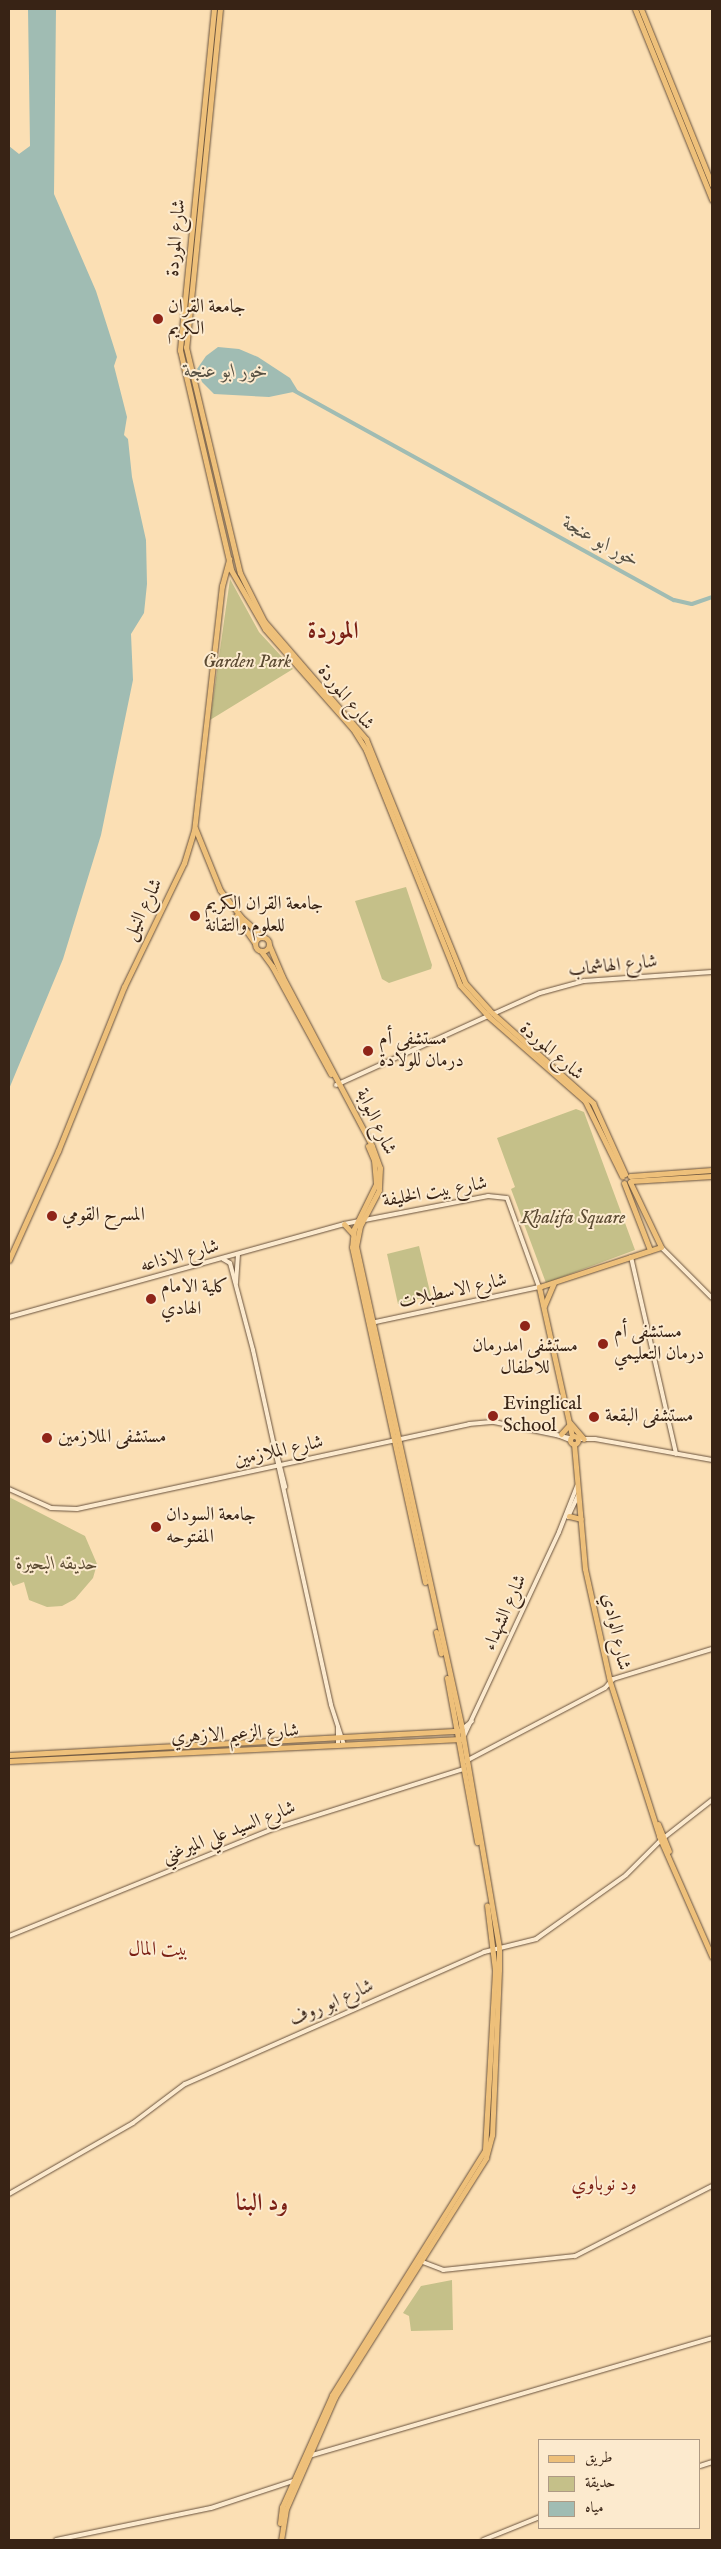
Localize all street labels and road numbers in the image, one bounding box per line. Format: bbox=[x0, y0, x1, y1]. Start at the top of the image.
street label: شارع الموردة bbox=[162, 198, 192, 278]
street label: شارع الموردة bbox=[312, 661, 378, 735]
street label: شارع النيل bbox=[119, 875, 169, 945]
street label: شارع الهاشماب bbox=[567, 951, 659, 983]
street label: شارع الموردة bbox=[514, 1018, 588, 1086]
street label: شارع البوابة bbox=[350, 1085, 400, 1159]
street label: شارع بيت الخليفة bbox=[381, 1173, 489, 1213]
street label: شارع الاذاعه bbox=[138, 1236, 222, 1278]
street label: شارع الاسطبلات bbox=[397, 1269, 509, 1315]
street label: شارع الملازمين bbox=[232, 1431, 326, 1473]
street label: شارع الشهداء bbox=[479, 1571, 533, 1655]
street label: شارع الوادي bbox=[596, 1591, 634, 1673]
street label: شارع الزعيم الازهري bbox=[170, 1720, 300, 1750]
street label: شارع السيد علي الميرغني bbox=[159, 1797, 299, 1869]
street label: شارع ابو روف bbox=[287, 1975, 377, 2033]

